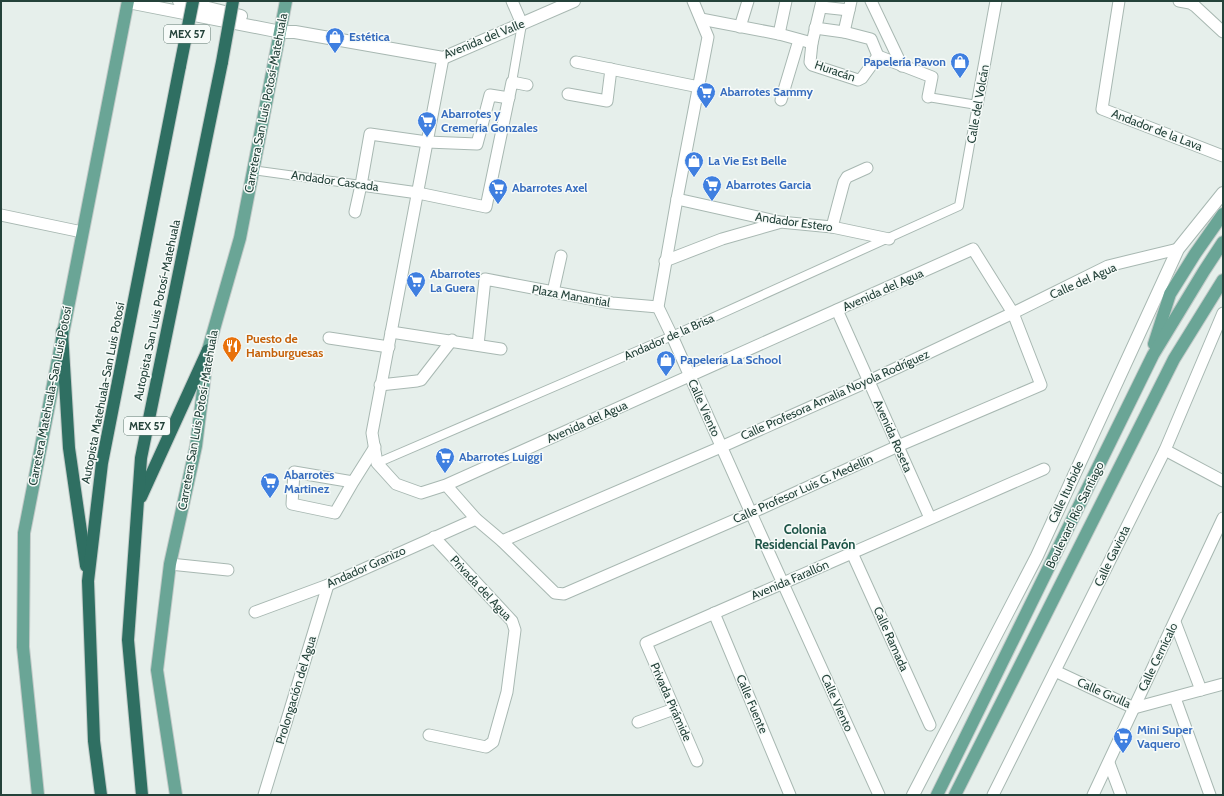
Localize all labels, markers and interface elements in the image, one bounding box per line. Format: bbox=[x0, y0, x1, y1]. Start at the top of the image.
street label: Carretera San Luis Potosí-Matehuala bbox=[241, 12, 290, 194]
street label: Avenida del Valle bbox=[441, 15, 526, 62]
road number: MEX 57 bbox=[164, 25, 210, 43]
shop icon: Estética bbox=[324, 26, 346, 54]
place label: Estética bbox=[349, 29, 390, 44]
shop icon: Papelería Pavon bbox=[949, 51, 971, 79]
place label: Papelería Pavon bbox=[863, 54, 946, 69]
street label: Huracán bbox=[813, 57, 858, 85]
street label: Calle del Volcán bbox=[963, 63, 992, 145]
supermarket icon: Abarrotes Sammy bbox=[695, 81, 717, 109]
place label: Abarrotes Sammy bbox=[720, 84, 814, 99]
street label: Andador de la Lava bbox=[1110, 105, 1205, 154]
place label: Abarrotes y Cremeria Gonzales bbox=[441, 106, 538, 135]
supermarket icon: Abarrotes y Cremeria Gonzales bbox=[416, 110, 438, 138]
shop icon: La Vie Est Belle bbox=[683, 150, 705, 178]
place label: La Vie Est Belle bbox=[708, 153, 787, 168]
street label: Andador Cascada bbox=[290, 167, 380, 194]
supermarket icon: Abarrotes Garcia bbox=[701, 174, 723, 202]
supermarket icon: Abarrotes Axel bbox=[487, 177, 509, 205]
place label: Abarrotes Garcia bbox=[726, 177, 811, 192]
place label: Abarrotes Axel bbox=[512, 180, 588, 195]
street label: Andador Estero bbox=[754, 209, 834, 234]
street label: Autopista San Luis Potosí-Matehuala bbox=[130, 218, 183, 402]
street label: Calle del Agua bbox=[1047, 259, 1119, 302]
street label: Avenida del Agua bbox=[840, 265, 926, 314]
place label: Abarrotes La Guera bbox=[430, 266, 480, 295]
supermarket icon: Abarrotes La Guera bbox=[405, 270, 427, 298]
street label: Plaza Manantial bbox=[531, 281, 612, 310]
street label: Autopista Matehuala-San Luis Potosí bbox=[78, 301, 128, 485]
street label: Carretera Matehuala-San Luis Potosí bbox=[25, 304, 74, 487]
street label: Andador de la Brisa bbox=[621, 310, 716, 363]
street label: Carretera San Luis Potosí-Matehuala bbox=[174, 328, 221, 511]
place label: Puesto de Hamburguesas bbox=[246, 331, 323, 360]
restaurant icon: Puesto de Hamburguesas bbox=[221, 335, 243, 363]
street label: Calle Profesora Amalia Noyola Rodríguez bbox=[738, 346, 932, 443]
shop icon: Papelería La School bbox=[655, 349, 677, 377]
place label: Papelería La School bbox=[680, 352, 781, 367]
street label: Calle Viento bbox=[685, 377, 724, 439]
street label: Avenida del Agua bbox=[544, 397, 630, 446]
street label: Avenida Roseta bbox=[871, 397, 916, 475]
road number: MEX 57 bbox=[124, 417, 170, 435]
supermarket icon: Abarrotes Luiggi bbox=[434, 446, 456, 474]
place label: Abarrotes Luiggi bbox=[459, 449, 543, 464]
street label: Calle Profesor Luis G. Medellín bbox=[730, 451, 875, 526]
street label: Calle Iturbide bbox=[1045, 458, 1086, 525]
street label: Boulevard Río Santiago bbox=[1042, 459, 1107, 571]
place label: Abarrotes Martinez bbox=[284, 467, 334, 496]
supermarket icon: Abarrotes Martinez bbox=[259, 471, 281, 499]
district label: Colonia Residencial Pavón bbox=[754, 521, 856, 552]
street label: Calle Gaviota bbox=[1090, 523, 1133, 589]
street label: Andador Granizo bbox=[324, 542, 408, 591]
street label: Privada del Agua bbox=[447, 552, 515, 623]
street label: Avenida Farallón bbox=[749, 556, 831, 603]
street label: Calle Ramada bbox=[871, 604, 912, 674]
street label: Calle Cernícalo bbox=[1134, 620, 1181, 694]
street label: Prolongación del Agua bbox=[272, 634, 319, 746]
street label: Privada Pirámide bbox=[647, 660, 695, 743]
street label: Calle Fuente bbox=[733, 672, 772, 736]
street label: Calle Viento bbox=[818, 672, 857, 734]
street label: Calle Grulla bbox=[1075, 674, 1134, 711]
place label: Mini Super Vaquero bbox=[1137, 722, 1193, 751]
supermarket icon: Mini Super Vaquero bbox=[1112, 726, 1134, 754]

